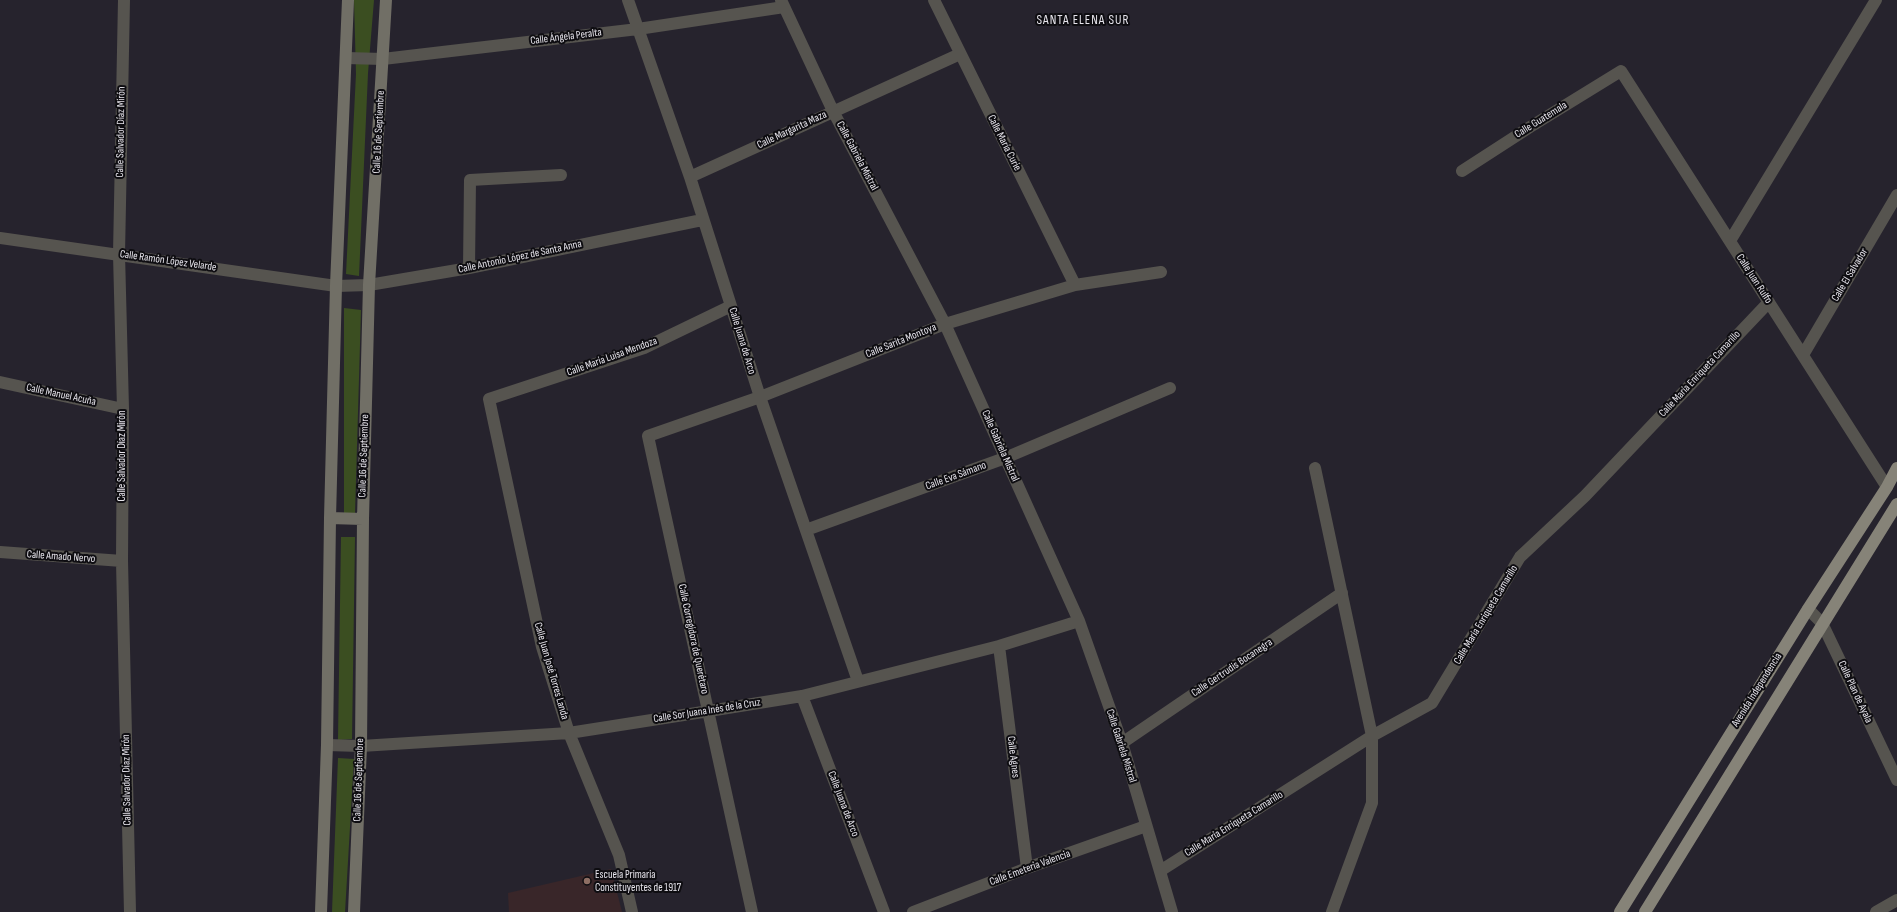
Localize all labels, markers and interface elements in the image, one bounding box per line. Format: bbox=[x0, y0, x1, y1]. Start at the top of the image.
district label: SANTA ELENA SUR bbox=[1037, 13, 1129, 29]
street label: Calle Ángela Peralta bbox=[529, 26, 603, 48]
street label: Calle Salvador Díaz Mirón bbox=[114, 86, 128, 178]
street label: Calle 16 de Septiembre bbox=[370, 90, 388, 174]
street label: Calle Guatemala bbox=[1512, 99, 1570, 141]
street label: Calle Margarita Maza bbox=[755, 108, 829, 152]
street label: Calle María Curie bbox=[984, 113, 1024, 173]
street label: Calle Gabriela Mistral bbox=[833, 119, 881, 193]
street label: Calle Antonio López de Santa Anna bbox=[457, 237, 583, 277]
street label: Calle El Salvador bbox=[1829, 246, 1871, 304]
street label: Calle Ramón López Velarde bbox=[119, 248, 217, 274]
street label: Calle Juan Rulfo bbox=[1733, 252, 1775, 306]
street label: Calle Juana de Arco bbox=[726, 306, 758, 376]
street label: Calle Sarita Montoya bbox=[864, 321, 938, 361]
street label: Calle María Enriqueta Camarillo bbox=[1656, 328, 1744, 420]
street label: Calle María Luisa Mendoza bbox=[565, 335, 659, 379]
street label: Calle Manuel Acuña bbox=[25, 381, 97, 409]
street label: Calle Gabriela Mistral bbox=[978, 408, 1022, 484]
street label: Calle Salvador Díaz Mirón bbox=[115, 410, 129, 502]
street label: Calle 16 de Septiembre bbox=[356, 414, 372, 498]
street label: Calle Eva Sámano bbox=[924, 459, 988, 493]
street label: Calle Amado Nervo bbox=[26, 548, 96, 566]
street label: Calle María Enriqueta Camarillo bbox=[1451, 563, 1521, 667]
street label: Calle Corregidora de Querétaro bbox=[675, 583, 711, 695]
street label: Calle Juan José Torres Landa bbox=[531, 621, 571, 721]
street label: Calle Gertrudis Bocanegra bbox=[1189, 636, 1275, 700]
street label: Avenida Independencia bbox=[1729, 651, 1785, 729]
street label: Calle Plan de Ayala bbox=[1835, 659, 1875, 725]
street label: Calle Sor Juana Inés de la Cruz bbox=[652, 696, 762, 726]
street label: Calle Gabriela Mistral bbox=[1103, 707, 1139, 785]
street label: Calle Salvador Díaz Mirón bbox=[120, 734, 134, 826]
street label: Calle Agnes bbox=[1004, 735, 1022, 779]
street label: Calle 16 de Septiembre bbox=[351, 738, 367, 822]
street label: Calle Juana de Arco bbox=[824, 769, 862, 839]
street label: Calle María Enriqueta Camarillo bbox=[1182, 788, 1286, 860]
street label: Calle Emeteria Valencia bbox=[988, 847, 1072, 889]
place label: Escuela Primaria Constituyentes de 1917 bbox=[595, 868, 681, 894]
marker: Escuela Primaria Constituyentes de 1917 bbox=[582, 876, 592, 886]

